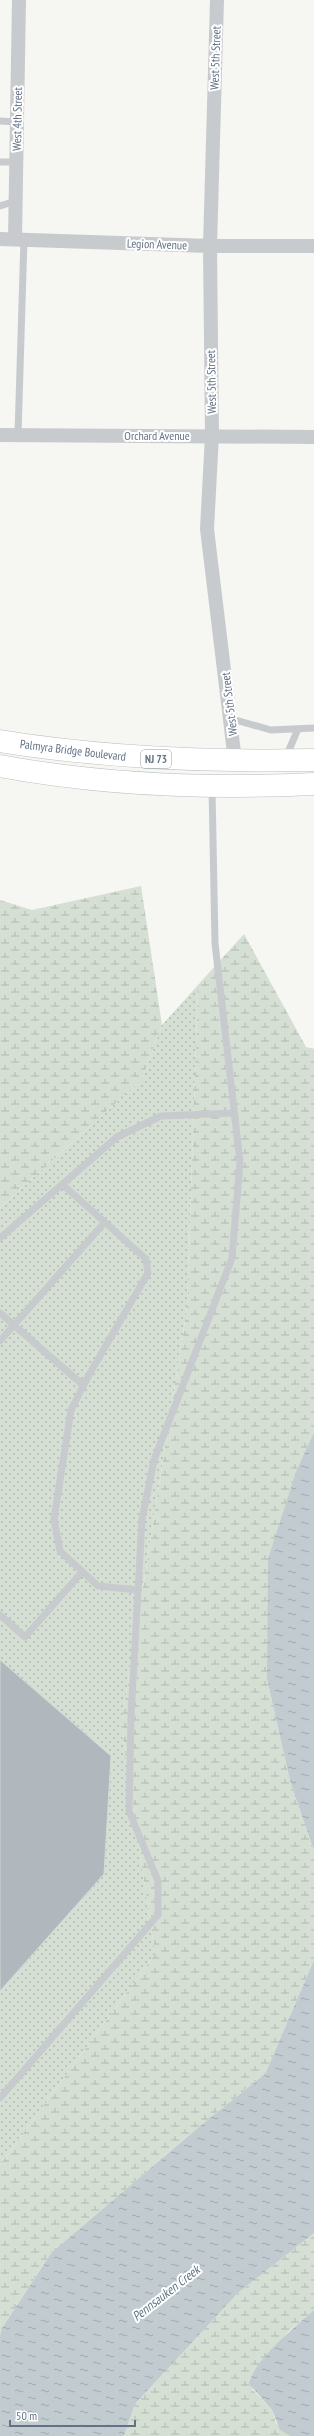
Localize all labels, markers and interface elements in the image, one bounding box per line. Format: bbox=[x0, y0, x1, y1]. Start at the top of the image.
street label: West 5th Street bbox=[206, 25, 224, 90]
street label: West 4th Street bbox=[9, 86, 25, 151]
street label: Legion Avenue bbox=[127, 235, 187, 253]
street label: West 5th Street bbox=[203, 349, 219, 414]
street label: Orchard Avenue bbox=[124, 428, 190, 443]
street label: West 5th Street bbox=[218, 671, 240, 737]
street label: Palmyra Bridge Boulevard bbox=[19, 736, 127, 764]
road number: NJ 73 bbox=[141, 750, 171, 768]
water label: Pennsauken Creek bbox=[129, 2260, 205, 2325]
scale bar bbox=[10, 2402, 135, 2428]
text: 50 m bbox=[16, 2408, 37, 2423]

